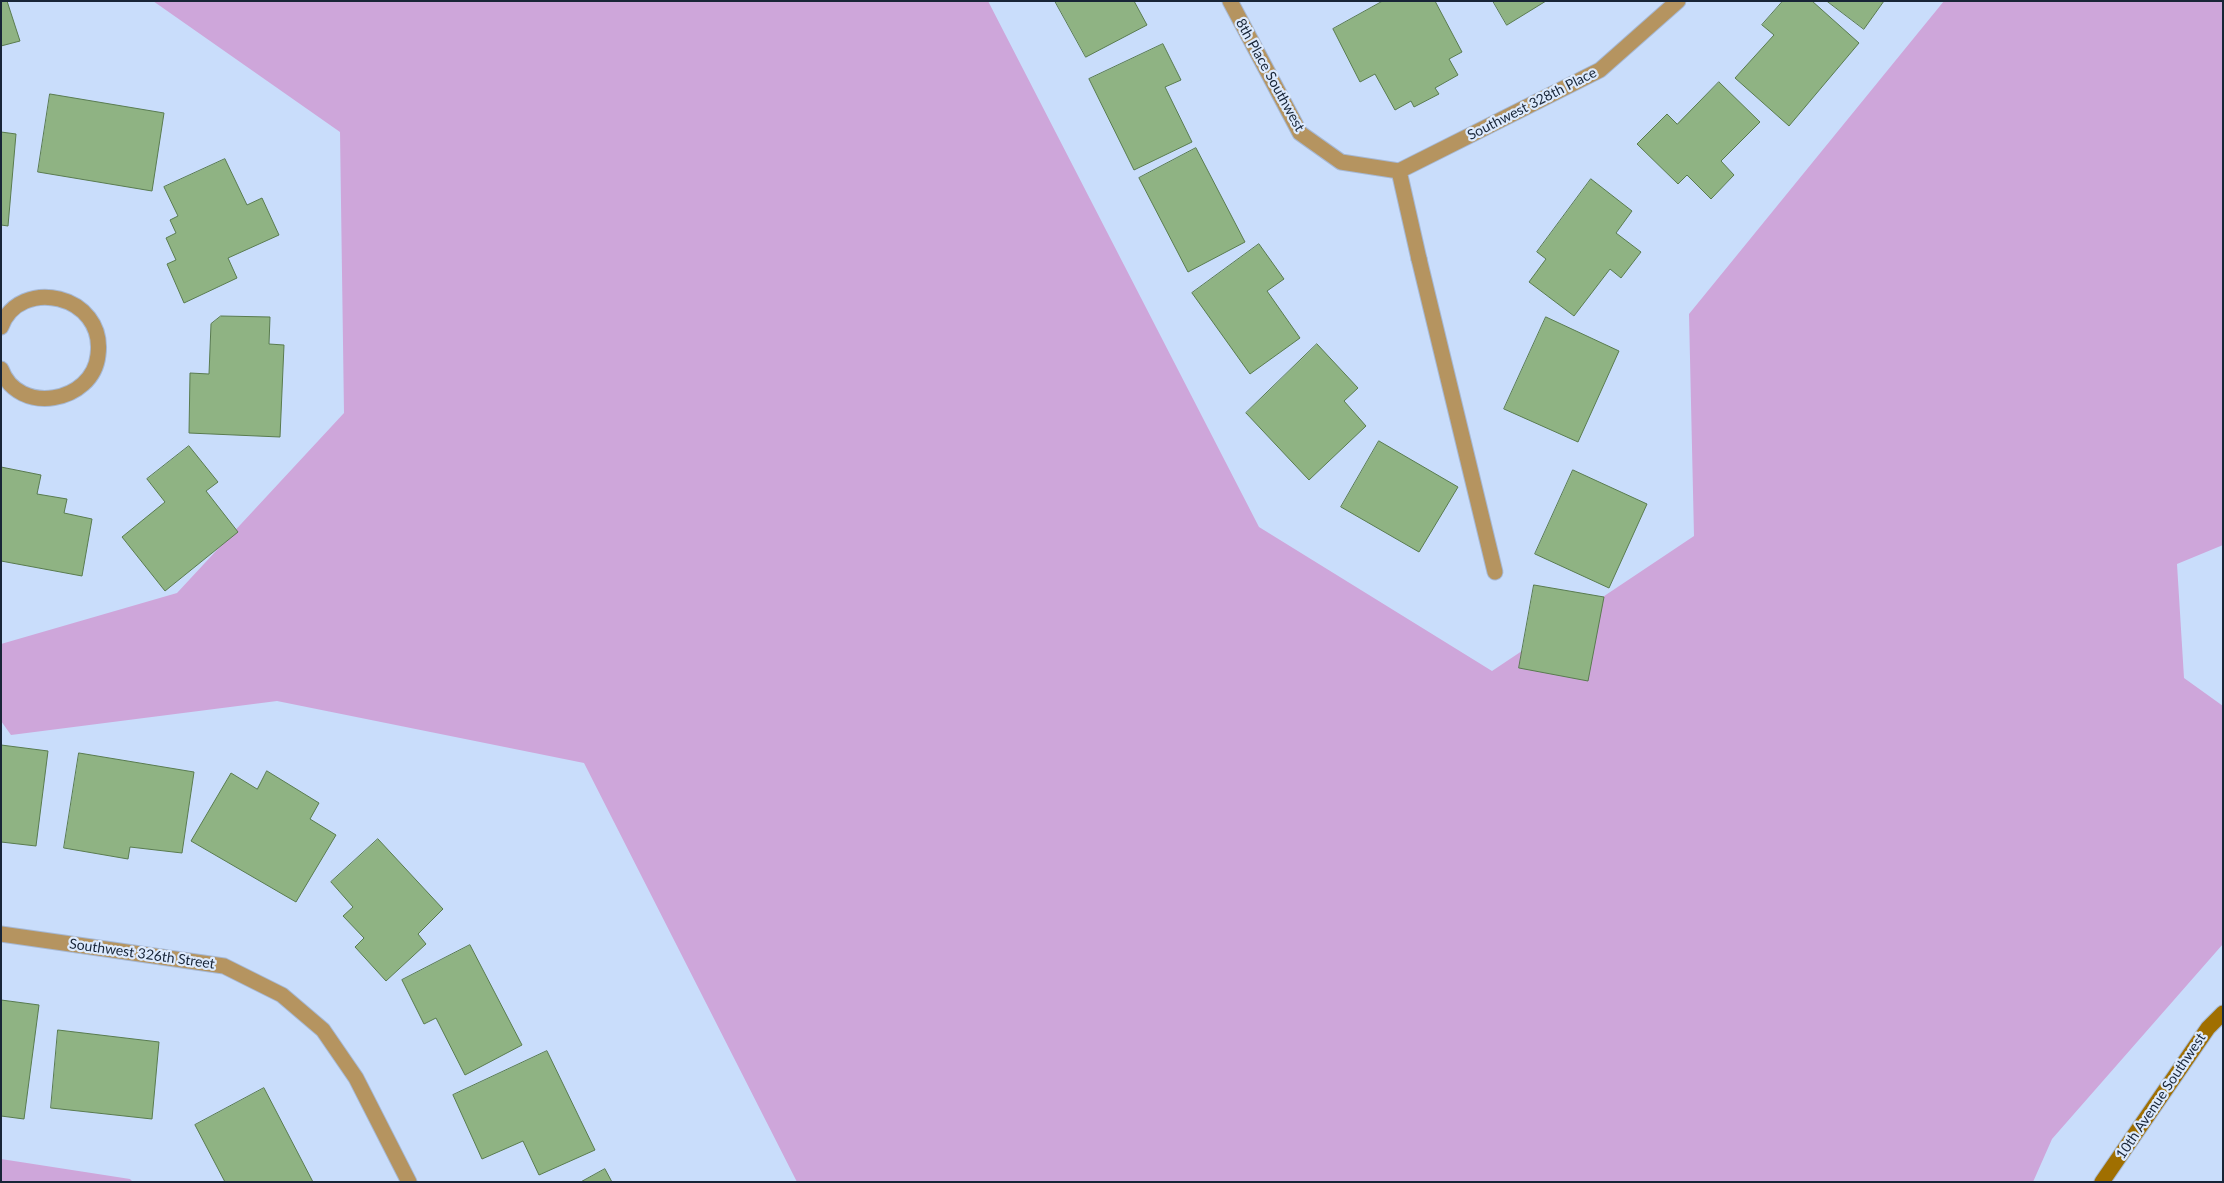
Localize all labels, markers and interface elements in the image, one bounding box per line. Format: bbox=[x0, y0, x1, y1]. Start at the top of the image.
street label: 8th Place Southwest bbox=[1232, 16, 1308, 134]
street label: Southwest 328th Place bbox=[1465, 64, 1599, 144]
street label: Southwest 326th Street bbox=[68, 935, 216, 973]
street label: 10th Avenue Southwest bbox=[2113, 1030, 2209, 1162]

